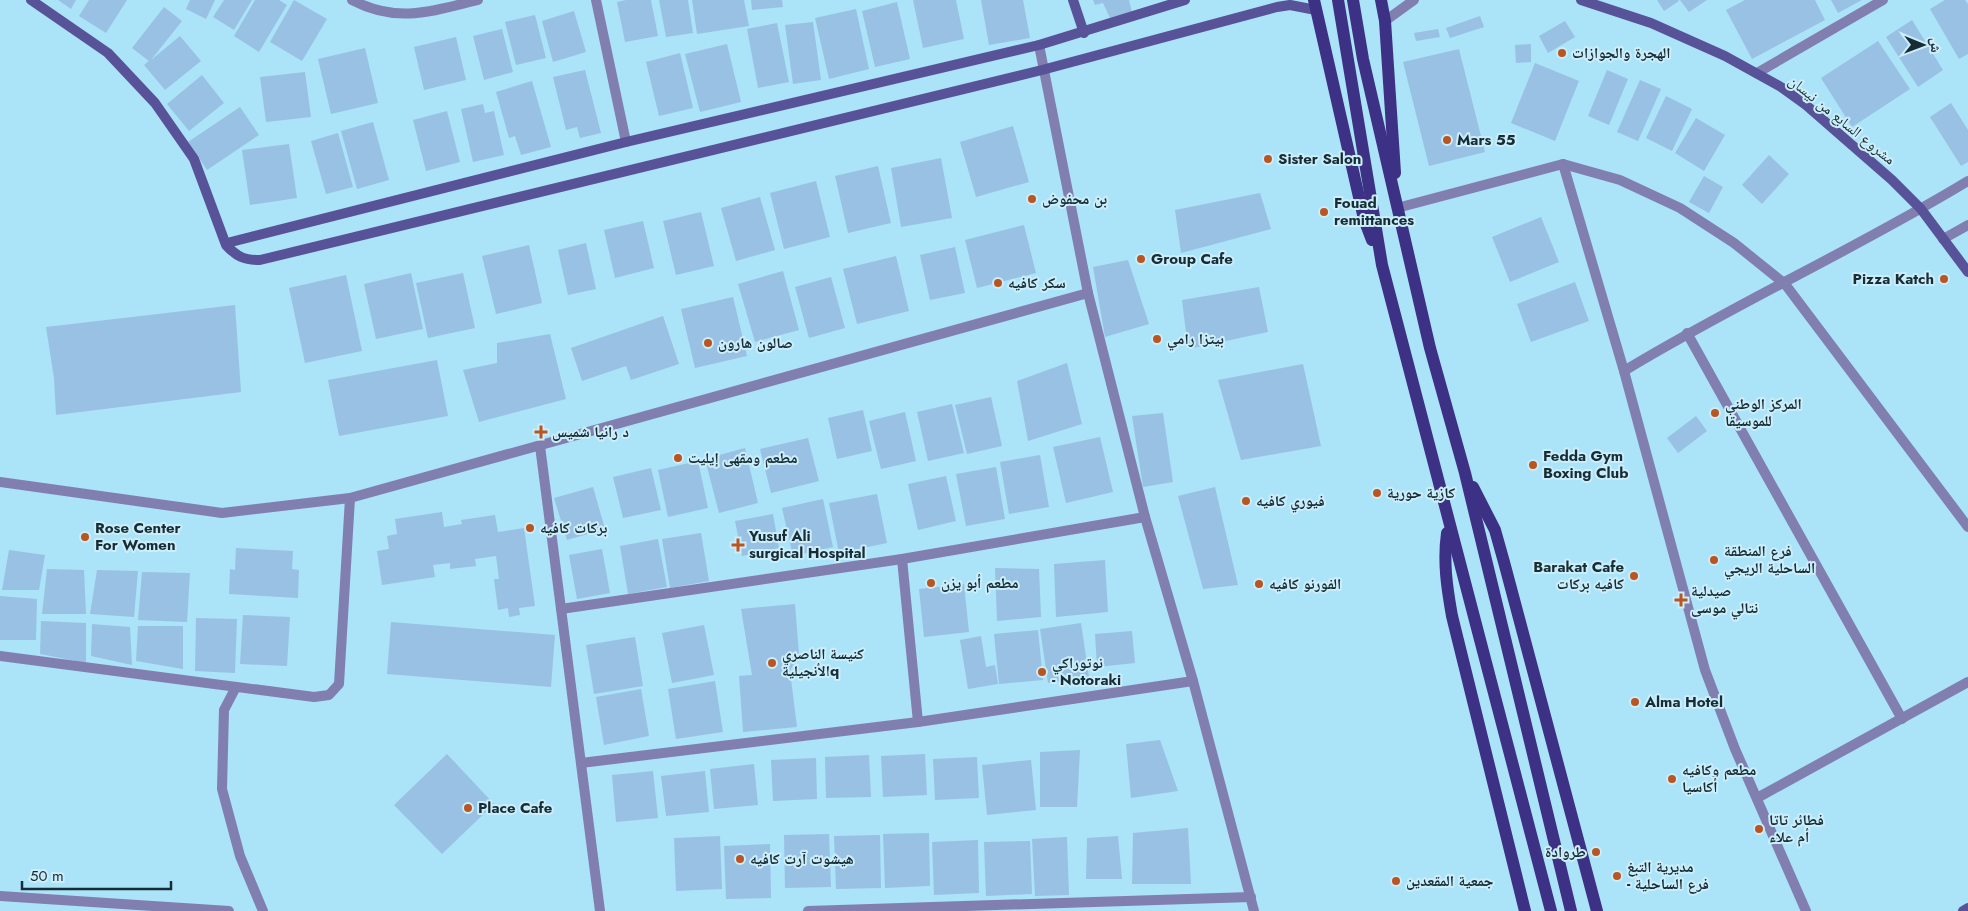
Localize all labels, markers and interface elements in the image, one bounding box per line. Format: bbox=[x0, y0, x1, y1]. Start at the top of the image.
north arrow bbox=[1898, 20, 1948, 70]
text: ش bbox=[1926, 38, 1946, 53]
place label: الهجرة والجوازات bbox=[1572, 42, 1671, 64]
marker: الهجرة والجوازات bbox=[1556, 47, 1568, 59]
street label: مشروع السابع من نيسان bbox=[1784, 70, 1900, 170]
place label: Mars 55 bbox=[1457, 129, 1516, 151]
marker: Mars 55 bbox=[1441, 134, 1453, 146]
place label: Sister Salon bbox=[1278, 148, 1361, 170]
marker: Sister Salon bbox=[1262, 153, 1274, 165]
place label: بن محفوض bbox=[1042, 188, 1107, 210]
place label: Fouad remittances bbox=[1334, 192, 1414, 231]
marker: بن محفوض bbox=[1026, 193, 1038, 205]
marker: Fouad remittances bbox=[1318, 206, 1330, 218]
place label: Group Cafe bbox=[1151, 248, 1233, 270]
marker: Group Cafe bbox=[1135, 253, 1147, 265]
place label: Pizza Katch bbox=[1853, 268, 1934, 290]
place label: سكر كافيه bbox=[1008, 272, 1066, 294]
marker: Pizza Katch bbox=[1938, 273, 1950, 285]
marker: سكر كافيه bbox=[992, 277, 1004, 289]
place label: بيتزا رامي bbox=[1167, 328, 1224, 351]
place label: صالون هارون bbox=[718, 332, 793, 354]
marker: بيتزا رامي bbox=[1151, 333, 1163, 345]
marker: صالون هارون bbox=[702, 337, 714, 349]
place label: المركز الوطني للموسيقا bbox=[1725, 393, 1802, 432]
marker: المركز الوطني للموسيقا bbox=[1709, 407, 1721, 419]
place label: د رانيا شميس bbox=[552, 421, 629, 443]
marker: د رانيا شميس bbox=[534, 425, 548, 439]
place label: Fedda Gym Boxing Club bbox=[1543, 445, 1628, 484]
place label: مطعم ومقهى إيليت bbox=[688, 447, 798, 469]
marker: مطعم ومقهى إيليت bbox=[672, 452, 684, 464]
marker: Fedda Gym Boxing Club bbox=[1527, 459, 1539, 471]
place label: كازية حورية bbox=[1387, 482, 1455, 504]
marker: كازية حورية bbox=[1371, 487, 1383, 499]
place label: فيوري كافيه bbox=[1256, 490, 1325, 513]
marker: فيوري كافيه bbox=[1240, 495, 1252, 507]
place label: Rose Center For Women bbox=[95, 517, 182, 556]
place label: بركات كافيه bbox=[540, 517, 607, 539]
marker: بركات كافيه bbox=[524, 522, 536, 534]
place label: Yusuf Ali surgical Hospital bbox=[748, 525, 866, 564]
marker: Rose Center For Women bbox=[79, 531, 91, 543]
marker: Yusuf Ali surgical Hospital bbox=[731, 538, 745, 552]
place label: فرع المنطقة الساحلية الريجي bbox=[1724, 540, 1815, 580]
marker: فرع المنطقة الساحلية الريجي bbox=[1708, 554, 1720, 566]
place label: Barakat Cafe كافيه بركات bbox=[1533, 556, 1624, 595]
marker: Barakat Cafe كافيه بركات bbox=[1628, 570, 1640, 582]
place label: مطعم أبو يزن bbox=[941, 572, 1019, 594]
place label: الفورنو كافيه bbox=[1269, 573, 1341, 595]
marker: مطعم أبو يزن bbox=[925, 577, 937, 589]
marker: الفورنو كافيه bbox=[1253, 578, 1265, 590]
place label: صيدلية نتالي موسى bbox=[1691, 580, 1758, 620]
marker: صيدلية نتالي موسى bbox=[1675, 594, 1687, 606]
place label: كنيسة الناصري الأنجيليةq bbox=[782, 643, 864, 682]
place label: نوتوراكي - Notoraki bbox=[1052, 652, 1121, 691]
marker: كنيسة الناصري الأنجيليةq bbox=[766, 657, 778, 669]
marker: نوتوراكي - Notoraki bbox=[1036, 666, 1048, 678]
place label: Alma Hotel bbox=[1644, 691, 1723, 713]
marker: Alma Hotel bbox=[1629, 696, 1641, 708]
place label: مطعم وكافيه أكاسيا bbox=[1682, 759, 1756, 798]
marker: مطعم وكافيه أكاسيا bbox=[1666, 773, 1678, 785]
place label: Place Cafe bbox=[478, 797, 553, 819]
marker: Place Cafe bbox=[462, 802, 474, 814]
place label: فطائر تاتا أم علاء bbox=[1769, 809, 1824, 848]
marker: فطائر تاتا أم علاء bbox=[1753, 823, 1765, 835]
place label: طروادة bbox=[1545, 841, 1586, 863]
marker: طروادة bbox=[1590, 846, 1602, 858]
place label: هيشوت آرت كافيه bbox=[750, 848, 854, 870]
marker: هيشوت آرت كافيه bbox=[734, 853, 746, 865]
place label: مديرية التبغ - فرع الساحلية bbox=[1627, 856, 1709, 895]
scale bar bbox=[22, 858, 171, 890]
text: 50 m bbox=[30, 865, 64, 887]
place label: جمعية المقعدين bbox=[1406, 870, 1494, 892]
marker: مديرية التبغ - فرع الساحلية bbox=[1611, 870, 1623, 882]
marker: جمعية المقعدين bbox=[1390, 875, 1402, 887]

